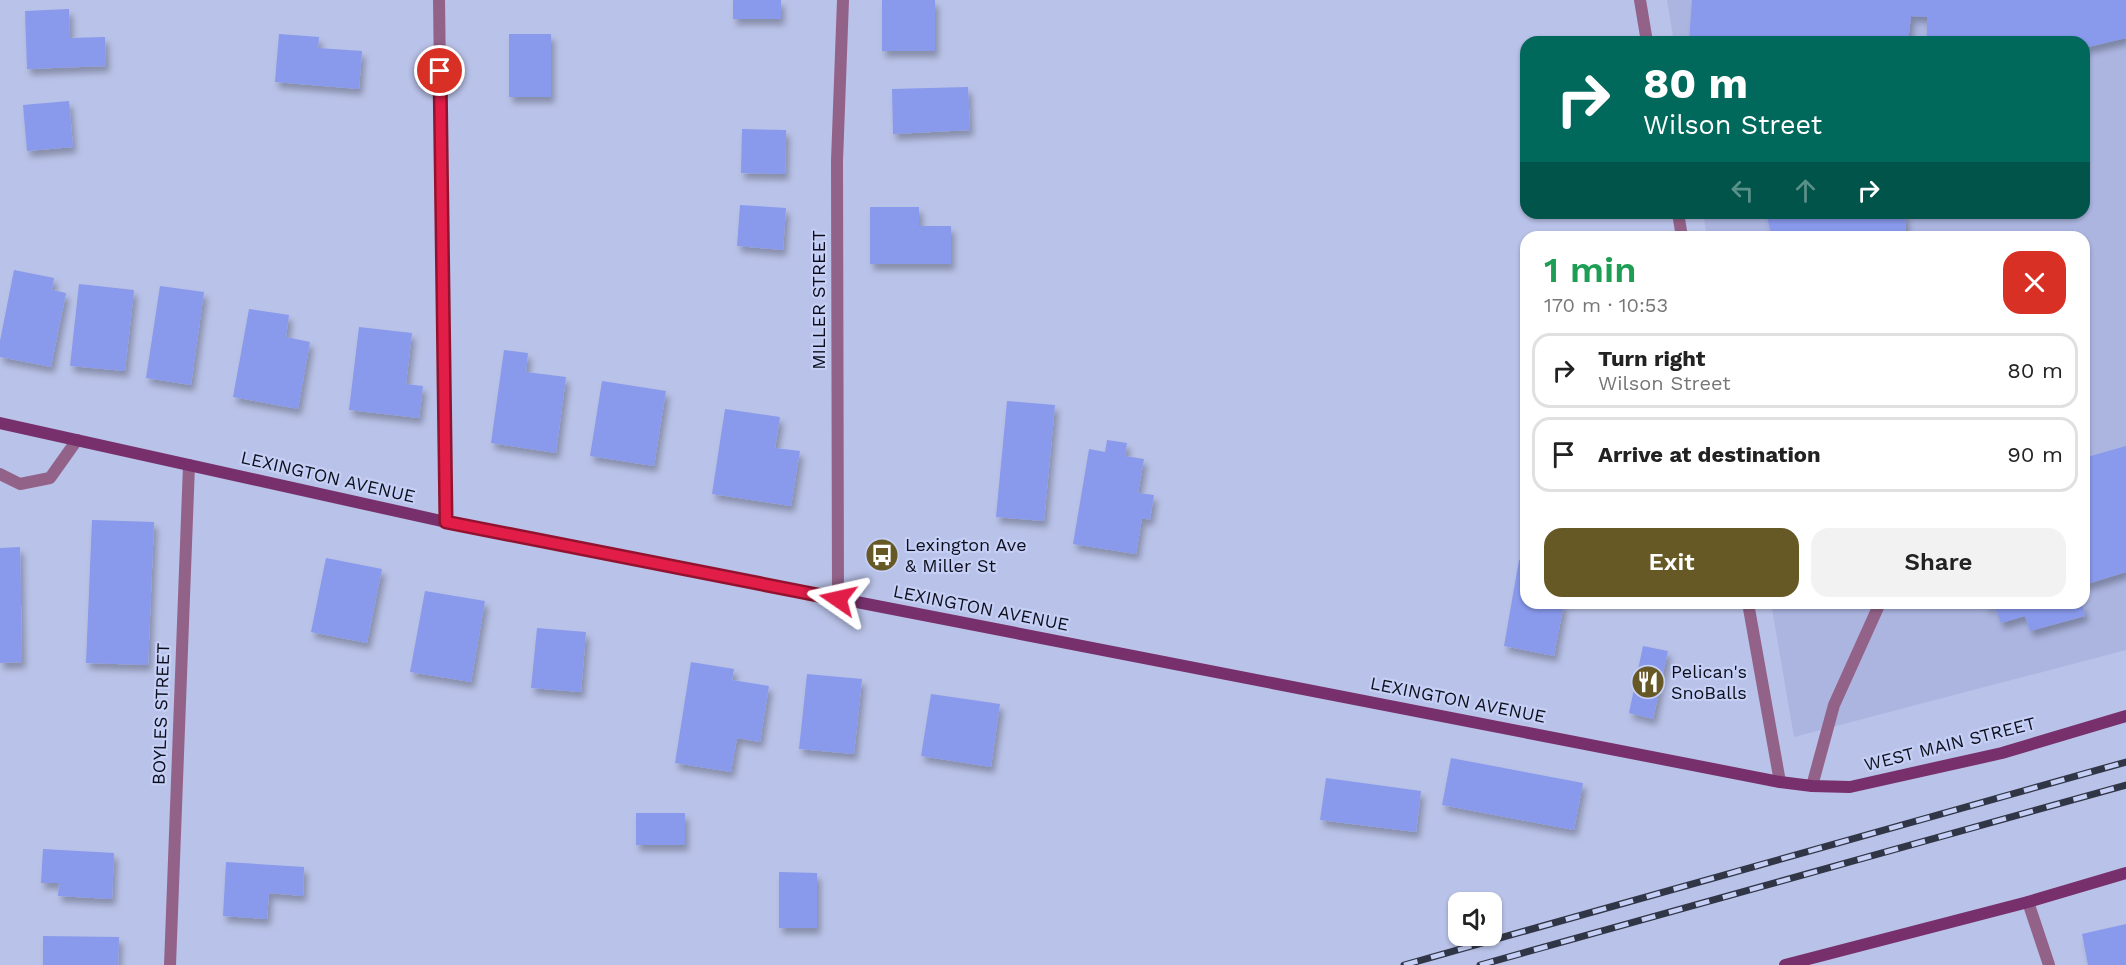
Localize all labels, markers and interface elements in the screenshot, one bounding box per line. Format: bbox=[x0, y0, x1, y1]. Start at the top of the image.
pin bbox=[414, 45, 465, 96]
icon: arrive bbox=[423, 54, 456, 87]
text: 80 m bbox=[1643, 59, 1748, 108]
icon: right bbox=[1544, 60, 1622, 138]
text: Wilson Street bbox=[1643, 109, 1822, 141]
icon: left bbox=[1726, 174, 1759, 207]
icon: ahead bbox=[1789, 174, 1822, 207]
icon: right bbox=[1852, 174, 1885, 207]
street label: MILLER STREET bbox=[808, 230, 829, 370]
text: 1 min bbox=[1544, 249, 1636, 291]
button: close bbox=[2003, 251, 2066, 314]
text: 170 m · 10:53 bbox=[1544, 293, 1668, 317]
text: Turn right bbox=[1598, 346, 1705, 371]
icon: right bbox=[1547, 354, 1580, 387]
text: 80 m bbox=[2007, 358, 2063, 383]
text: Wilson Street bbox=[1598, 371, 1731, 395]
icon: arrive bbox=[1547, 438, 1580, 471]
text: Arrive at destination bbox=[1598, 442, 1821, 467]
text: 90 m bbox=[2007, 442, 2063, 467]
street label: LEXINGTON AVENUE bbox=[239, 446, 417, 507]
button: Exit bbox=[1544, 528, 1799, 597]
button: Share bbox=[1811, 528, 2066, 597]
place label: Lexington Ave & Miller St bbox=[905, 534, 1027, 576]
bus stop icon: Lexington Ave & Miller St bbox=[864, 537, 900, 573]
position arrow bbox=[806, 567, 870, 631]
street label: LEXINGTON AVENUE bbox=[892, 580, 1071, 635]
street label: BOYLES STREET bbox=[148, 642, 173, 786]
place label: Pelican's SnoBalls bbox=[1671, 661, 1747, 703]
restaurant icon: Pelican's SnoBalls bbox=[1630, 664, 1666, 700]
street label: LEXINGTON AVENUE bbox=[1369, 672, 1548, 727]
street label: WEST MAIN STREET bbox=[1862, 712, 2038, 775]
map controls bbox=[1448, 892, 1502, 946]
button: sound bbox=[1448, 892, 1502, 946]

